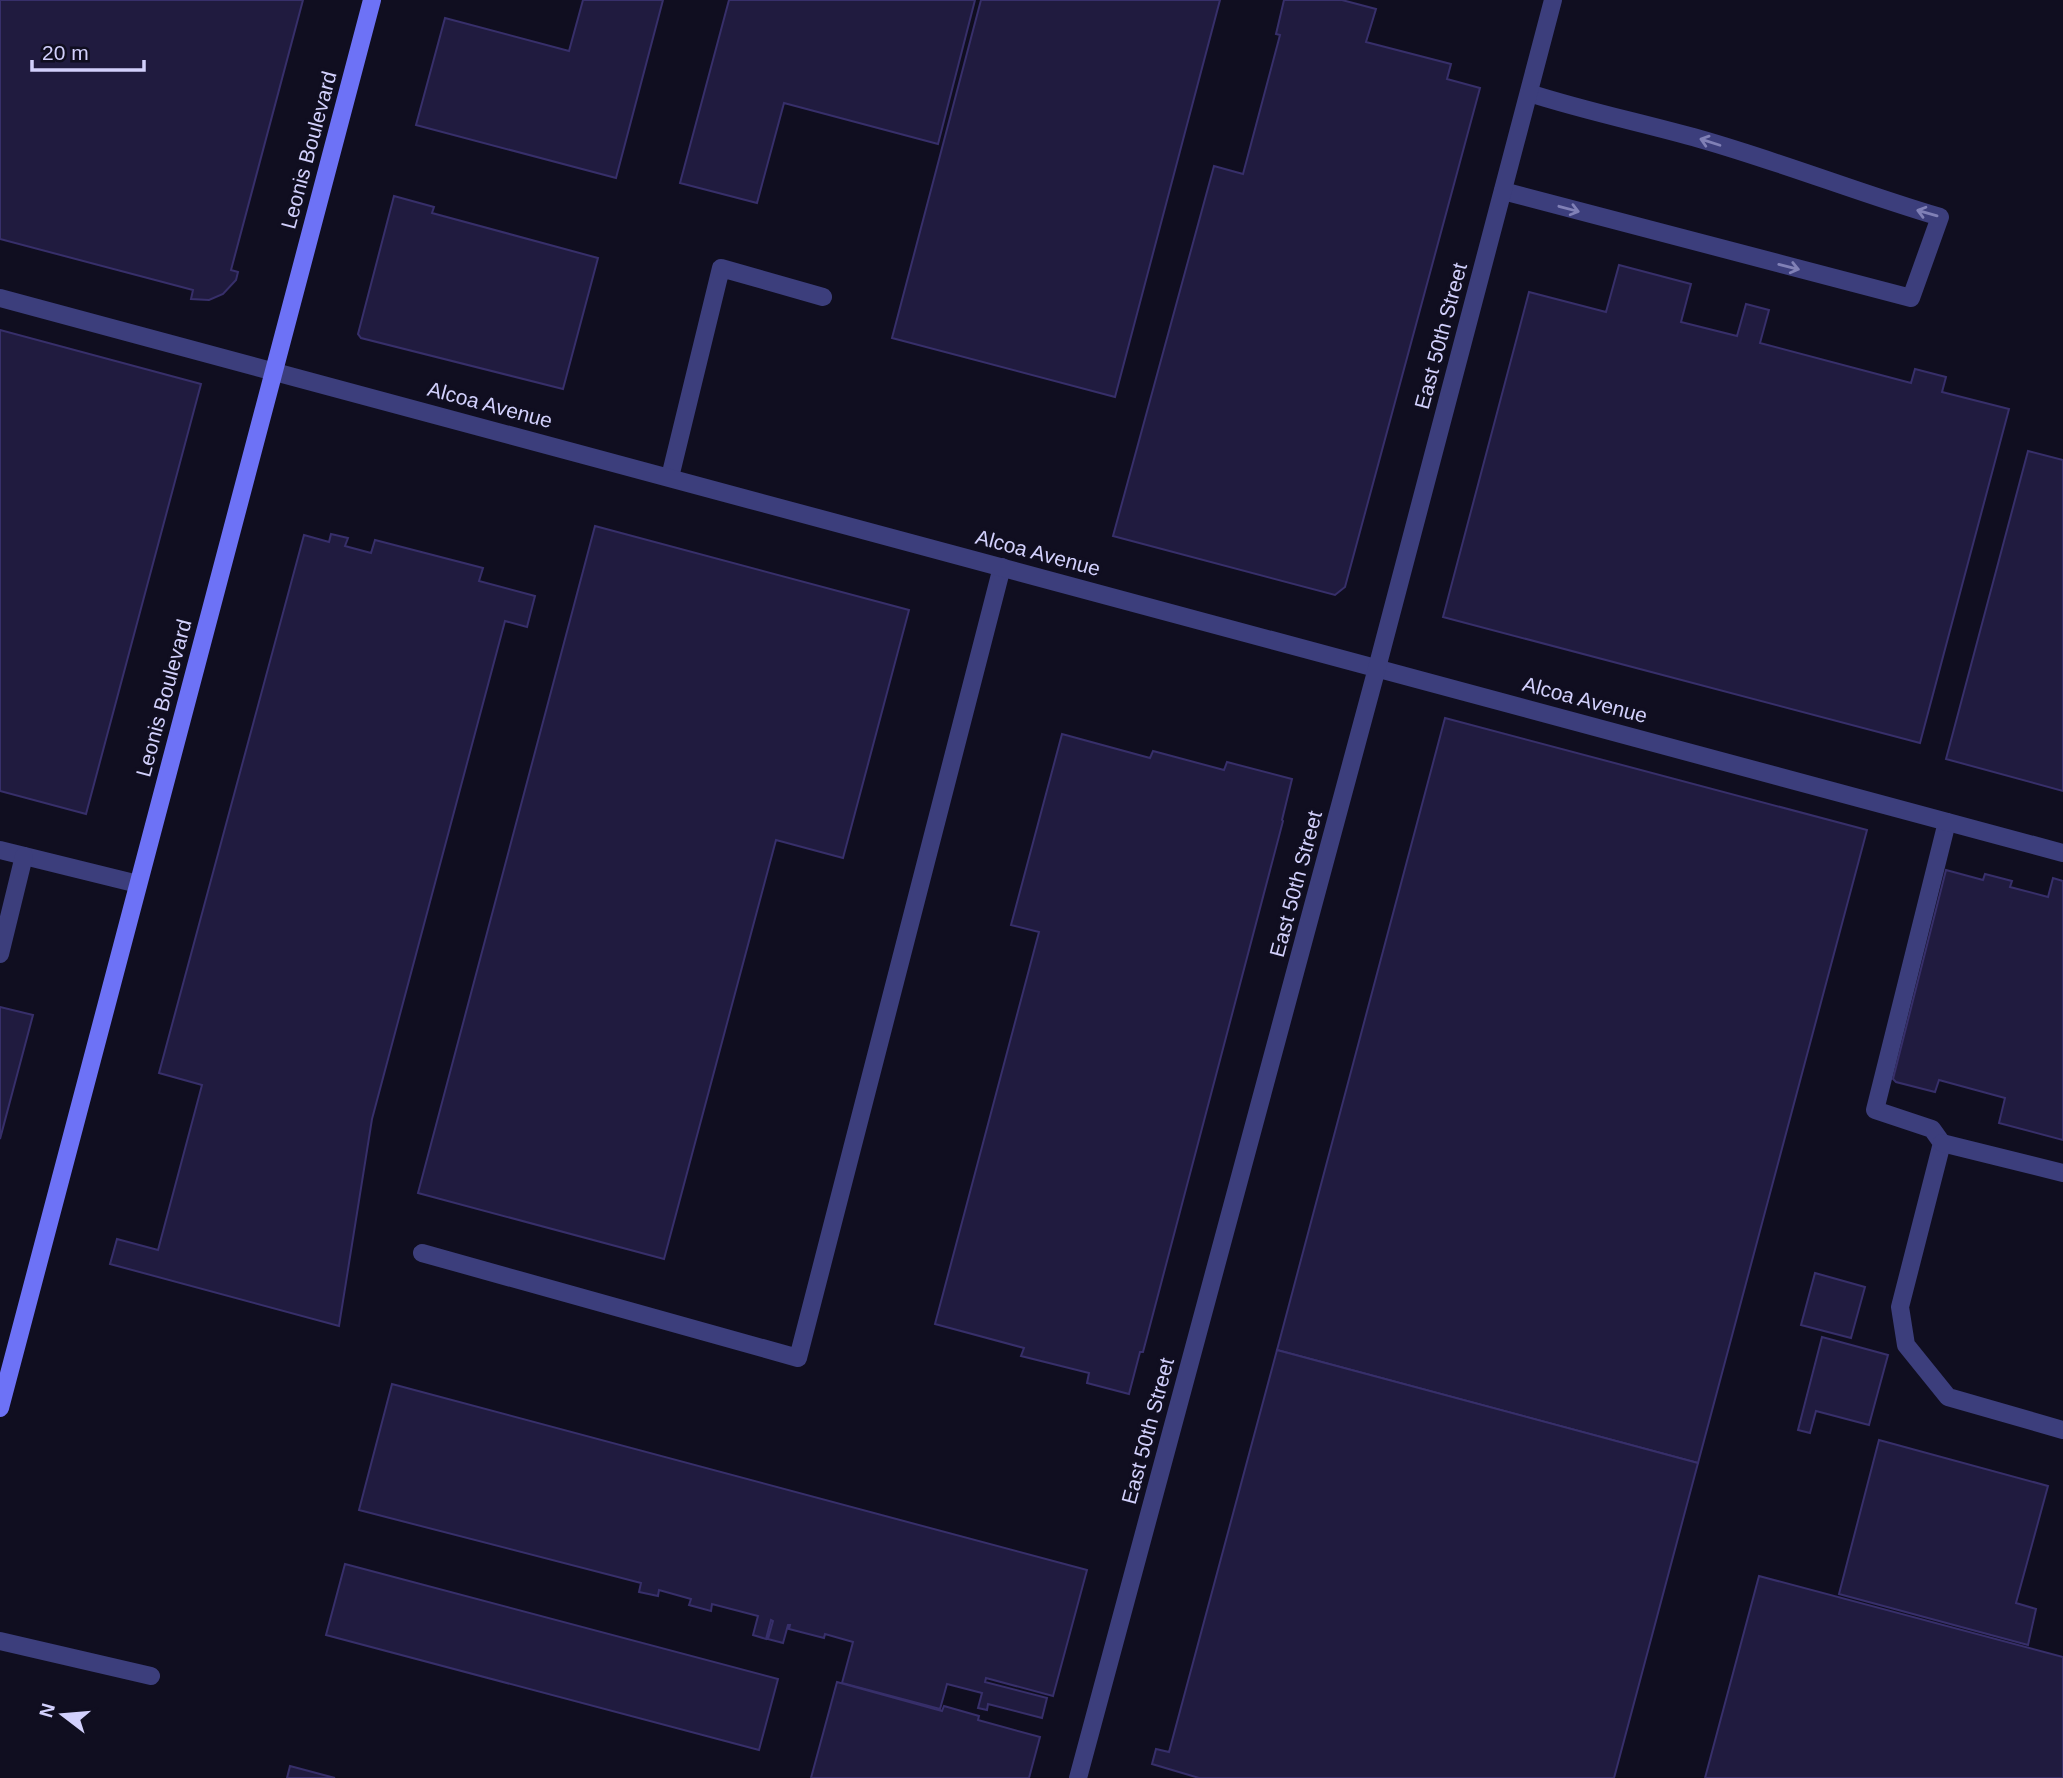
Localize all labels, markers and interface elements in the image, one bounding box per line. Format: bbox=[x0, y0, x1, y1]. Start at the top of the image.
scale bar bbox=[32, 28, 144, 72]
text: 20 m bbox=[42, 41, 89, 64]
street label: Leonis Boulevard bbox=[276, 69, 341, 231]
one-way arrow bbox=[1700, 135, 1722, 148]
one-way arrow bbox=[1557, 204, 1579, 217]
one-way arrow bbox=[1916, 205, 1938, 218]
street label: East 50th Street bbox=[1410, 260, 1471, 412]
one-way arrow bbox=[1777, 261, 1800, 274]
street label: Alcoa Avenue bbox=[425, 377, 555, 432]
street label: Alcoa Avenue bbox=[973, 525, 1103, 580]
street label: Leonis Boulevard bbox=[131, 617, 196, 779]
street label: Alcoa Avenue bbox=[1520, 672, 1650, 727]
street label: East 50th Street bbox=[1265, 808, 1326, 960]
street label: East 50th Street bbox=[1117, 1355, 1178, 1507]
north arrow bbox=[28, 1680, 98, 1750]
text: N bbox=[35, 1701, 59, 1720]

